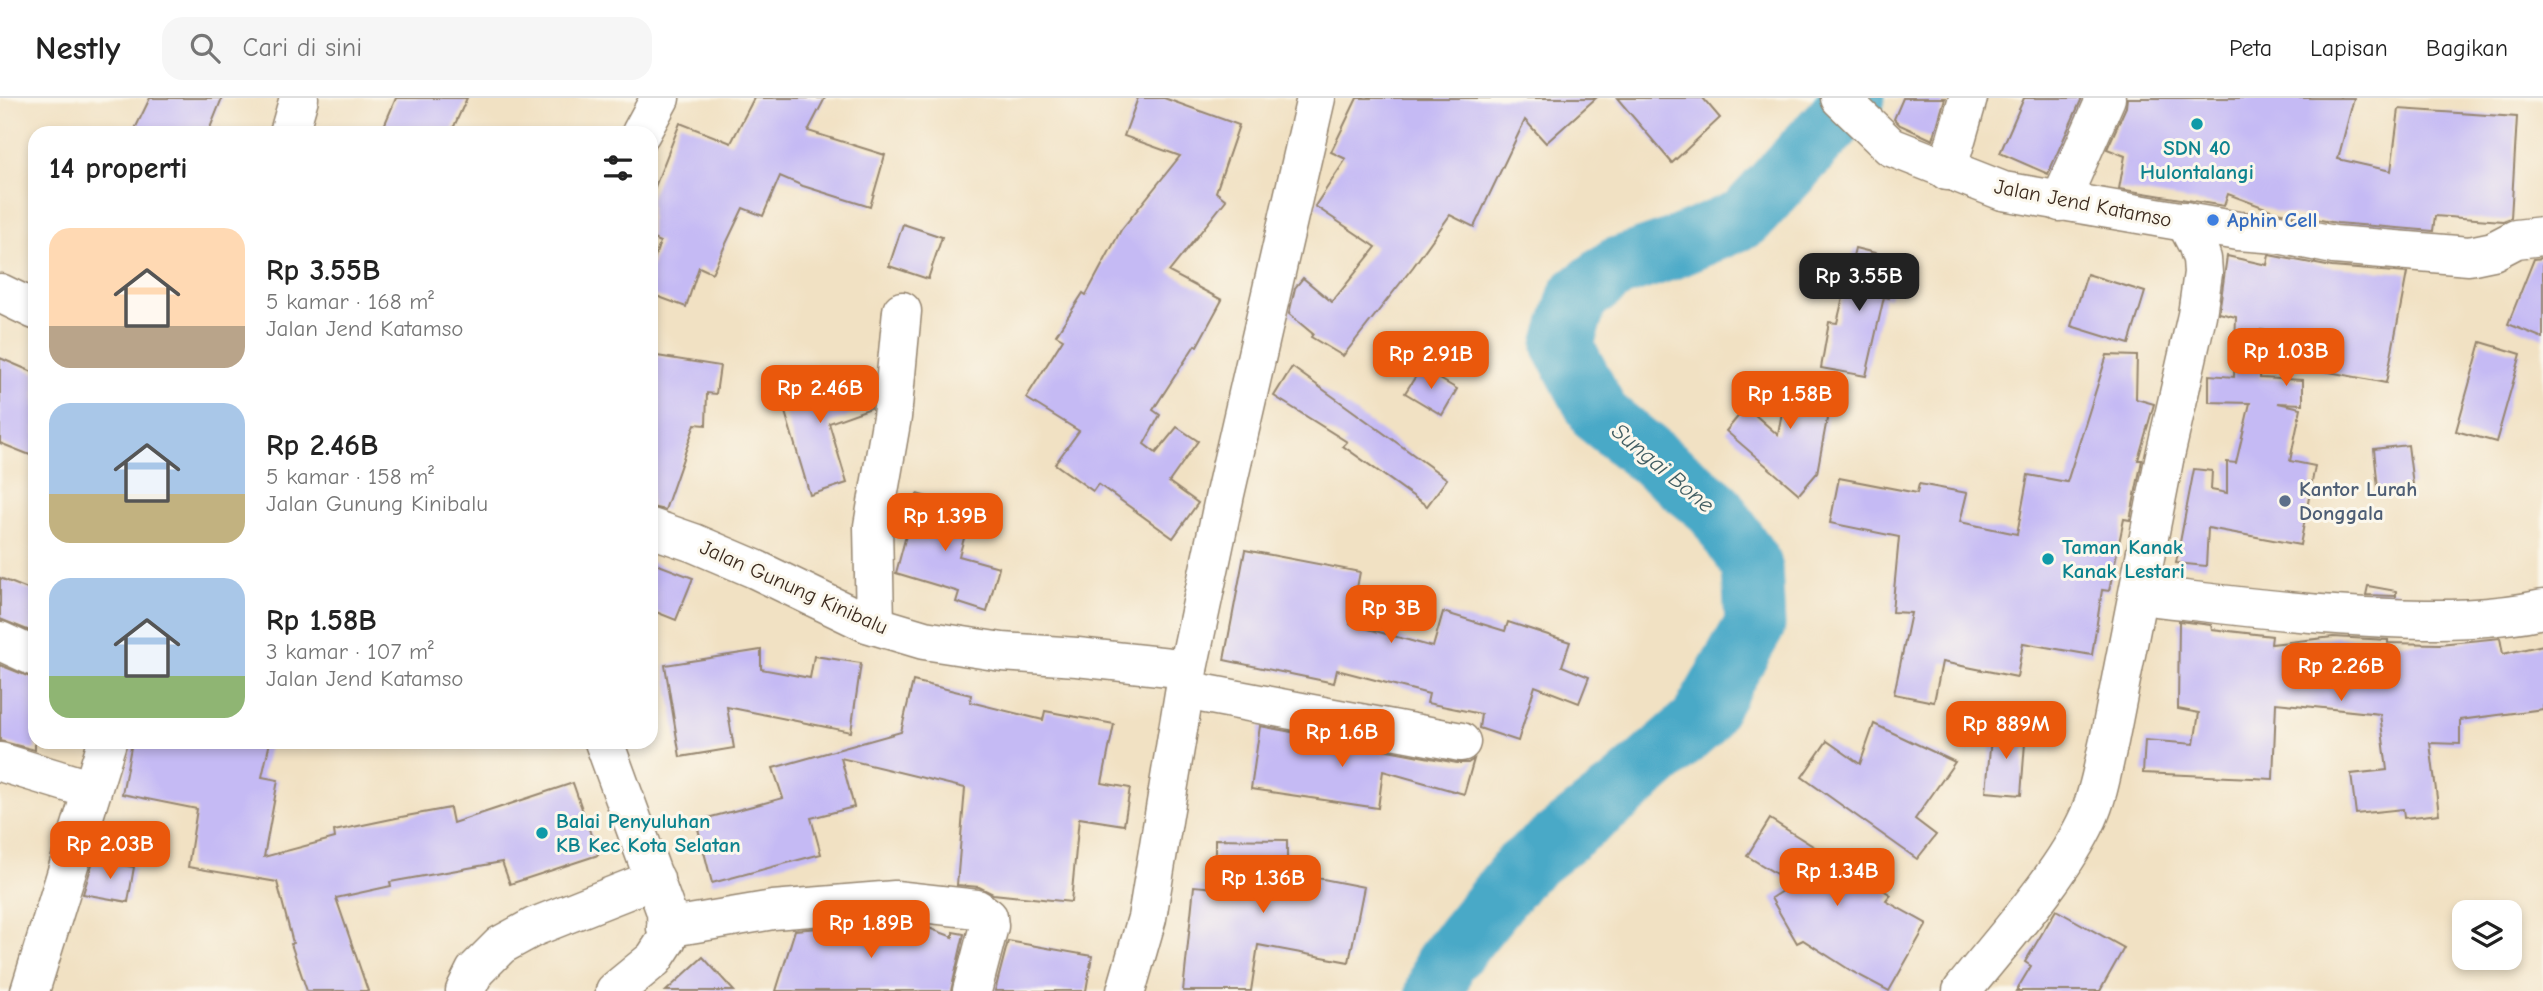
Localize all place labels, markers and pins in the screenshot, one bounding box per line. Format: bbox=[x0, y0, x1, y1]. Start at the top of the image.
marker: SDN 40 Hulontalangi bbox=[2189, 116, 2205, 132]
place label: SDN 40 Hulontalangi bbox=[2140, 136, 2254, 184]
place label: Aphin Cell bbox=[2227, 208, 2317, 232]
marker: Aphin Cell bbox=[2205, 212, 2221, 228]
pin: Rp 3.55B bbox=[1787, 254, 1931, 313]
pin: Rp 1.03B bbox=[2214, 328, 2358, 388]
pin: Rp 2.91B bbox=[1359, 331, 1503, 391]
pin: Rp 2.46B bbox=[748, 366, 892, 425]
pin: Rp 1.58B bbox=[1718, 372, 1862, 431]
place label: Kantor Lurah Donggala bbox=[2299, 477, 2417, 525]
marker: Kantor Lurah Donggala bbox=[2277, 493, 2293, 509]
pin: Rp 1.39B bbox=[873, 494, 1017, 553]
place label: Taman Kanak Kanak Lestari bbox=[2062, 535, 2185, 583]
marker: Taman Kanak Kanak Lestari bbox=[2040, 551, 2056, 567]
pin: Rp 3B bbox=[1342, 586, 1440, 645]
pin: Rp 2.26B bbox=[2269, 644, 2413, 703]
pin: Rp 889M bbox=[1941, 702, 2071, 761]
pin: Rp 1.6B bbox=[1277, 710, 1407, 769]
place label: Balai Penyuluhan KB Kec Kota Selatan bbox=[556, 809, 741, 857]
pin: Rp 2.03B bbox=[38, 822, 182, 881]
marker: Balai Penyuluhan KB Kec Kota Selatan bbox=[534, 825, 550, 841]
pin: Rp 1.34B bbox=[1765, 848, 1909, 908]
pin: Rp 1.36B bbox=[1191, 856, 1335, 915]
pin: Rp 1.89B bbox=[799, 900, 943, 960]

